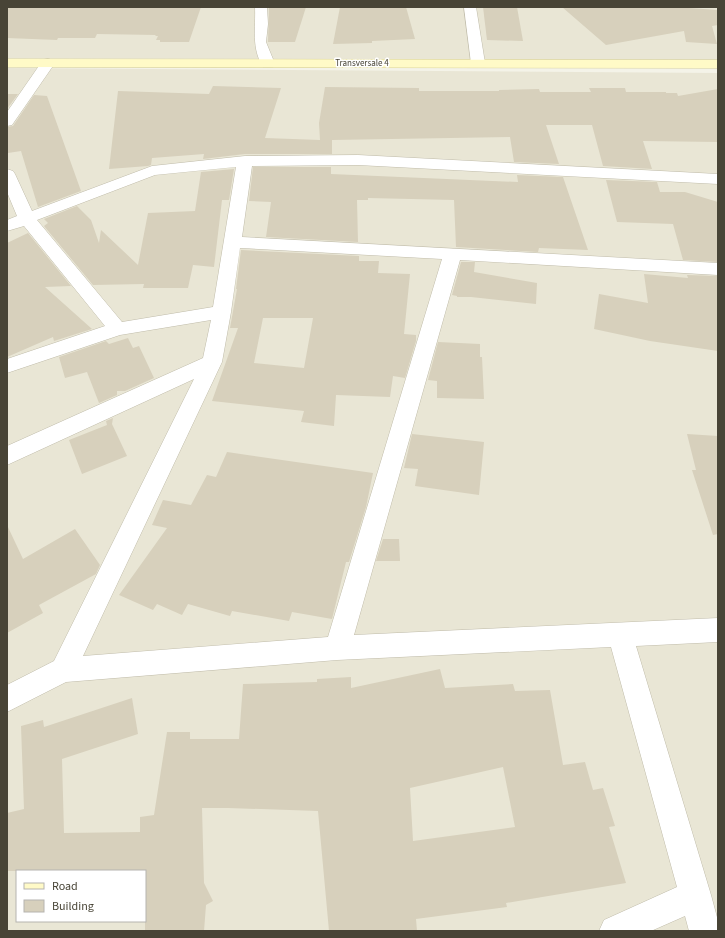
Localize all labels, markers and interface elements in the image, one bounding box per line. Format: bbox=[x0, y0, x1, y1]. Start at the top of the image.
street label: Transversale 4 bbox=[335, 57, 389, 70]
legend bbox=[16, 870, 146, 922]
text: Road bbox=[52, 878, 78, 895]
text: Building bbox=[52, 898, 94, 915]

